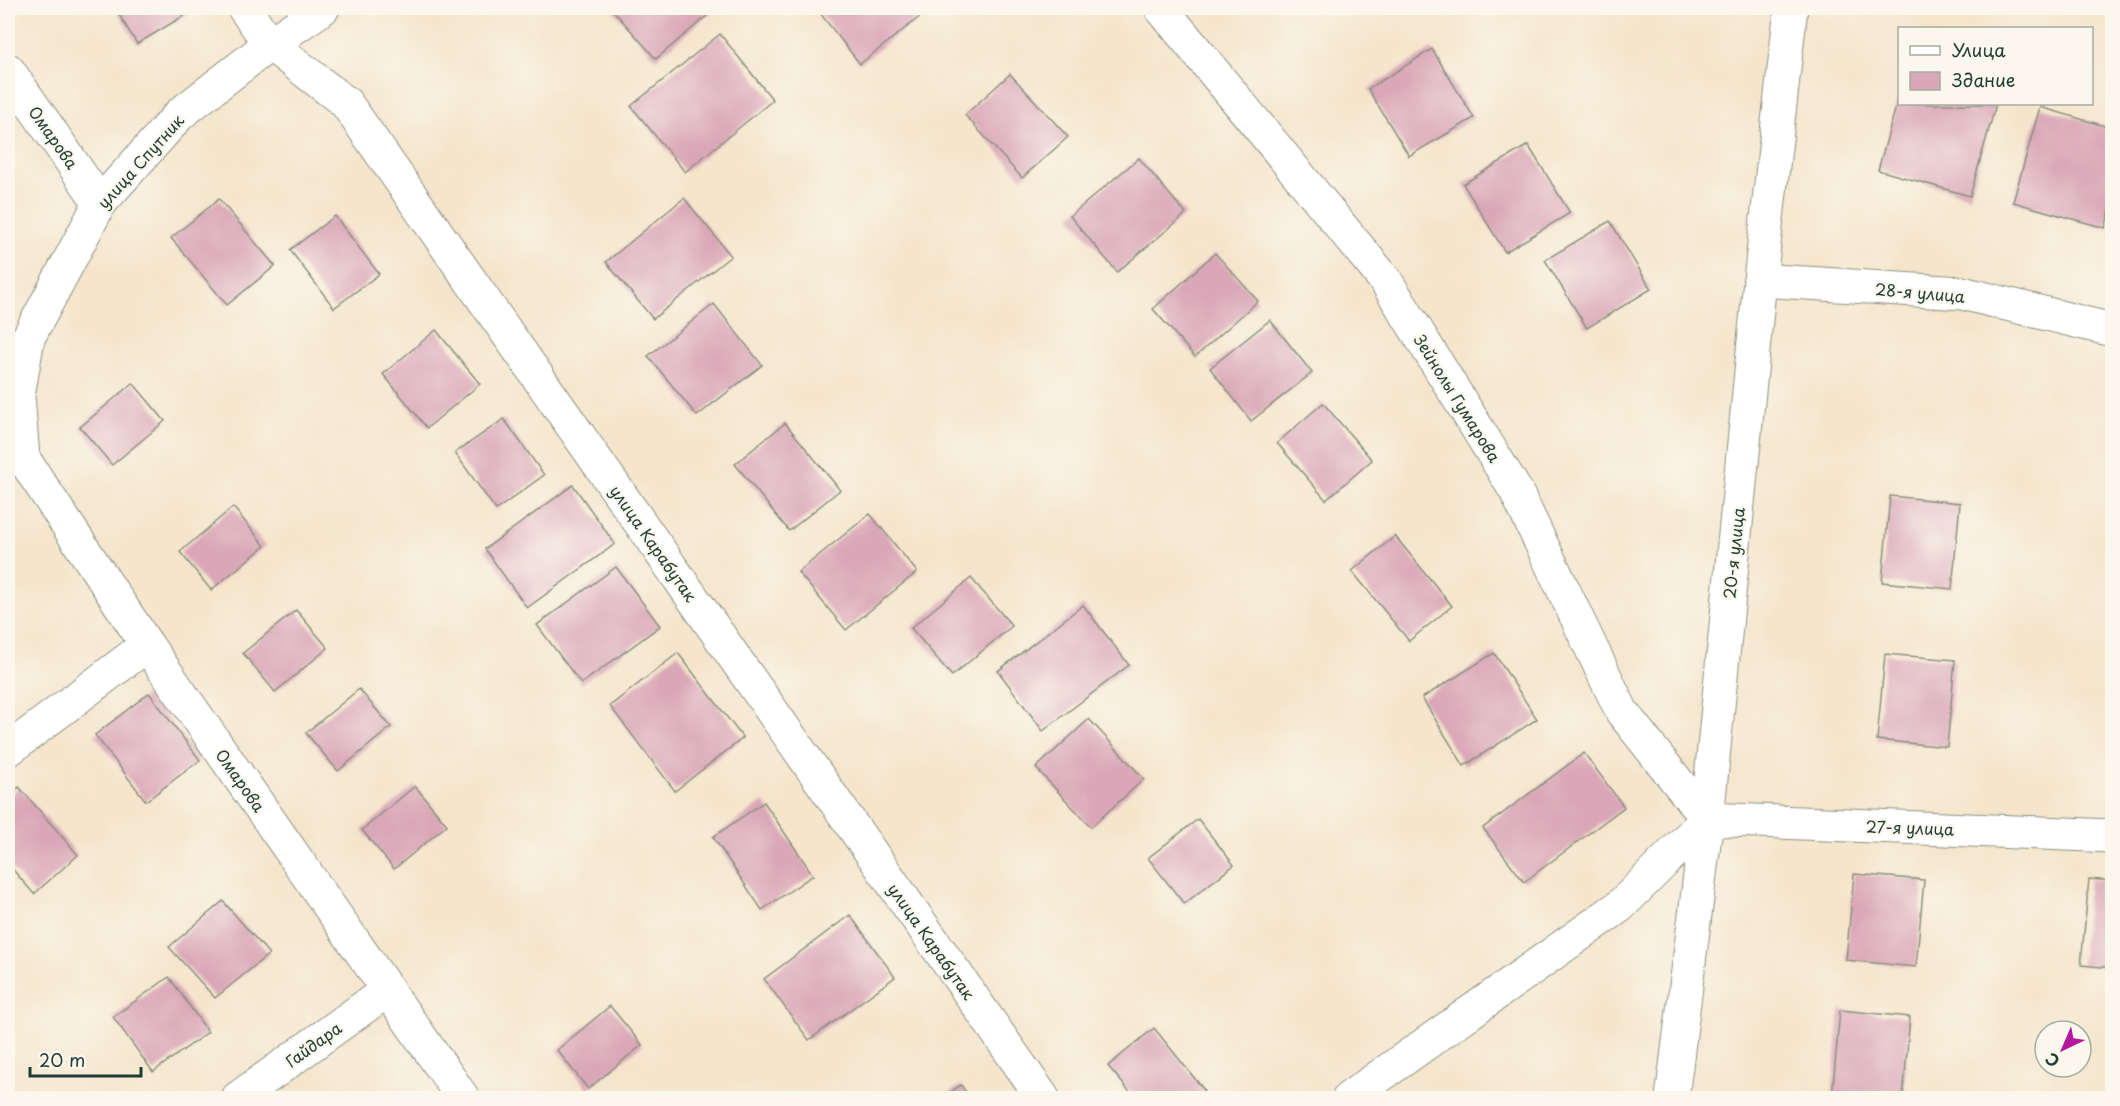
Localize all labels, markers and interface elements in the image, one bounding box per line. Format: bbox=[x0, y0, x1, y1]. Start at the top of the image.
legend bbox=[1898, 27, 2093, 105]
text: Улица bbox=[1952, 36, 2006, 63]
text: Здание bbox=[1952, 66, 2015, 93]
street label: Омарова bbox=[23, 100, 85, 174]
street label: улица Спутник bbox=[91, 108, 189, 213]
street label: 28-я улица bbox=[1874, 276, 1966, 308]
street label: Зейнолы Гумарова bbox=[1409, 329, 1507, 467]
street label: улица Карабутак bbox=[605, 480, 704, 607]
street label: 20-я улица bbox=[1716, 506, 1750, 600]
street label: Омарова bbox=[210, 743, 272, 817]
street label: 27-я улица bbox=[1865, 813, 1955, 841]
street label: улица Карабутак bbox=[883, 878, 982, 1005]
street label: Гайдара bbox=[280, 1015, 346, 1073]
north arrow bbox=[2033, 1019, 2093, 1079]
scale bar bbox=[30, 1040, 141, 1078]
text: 20 m bbox=[39, 1046, 85, 1073]
text: С bbox=[2039, 1048, 2065, 1073]

